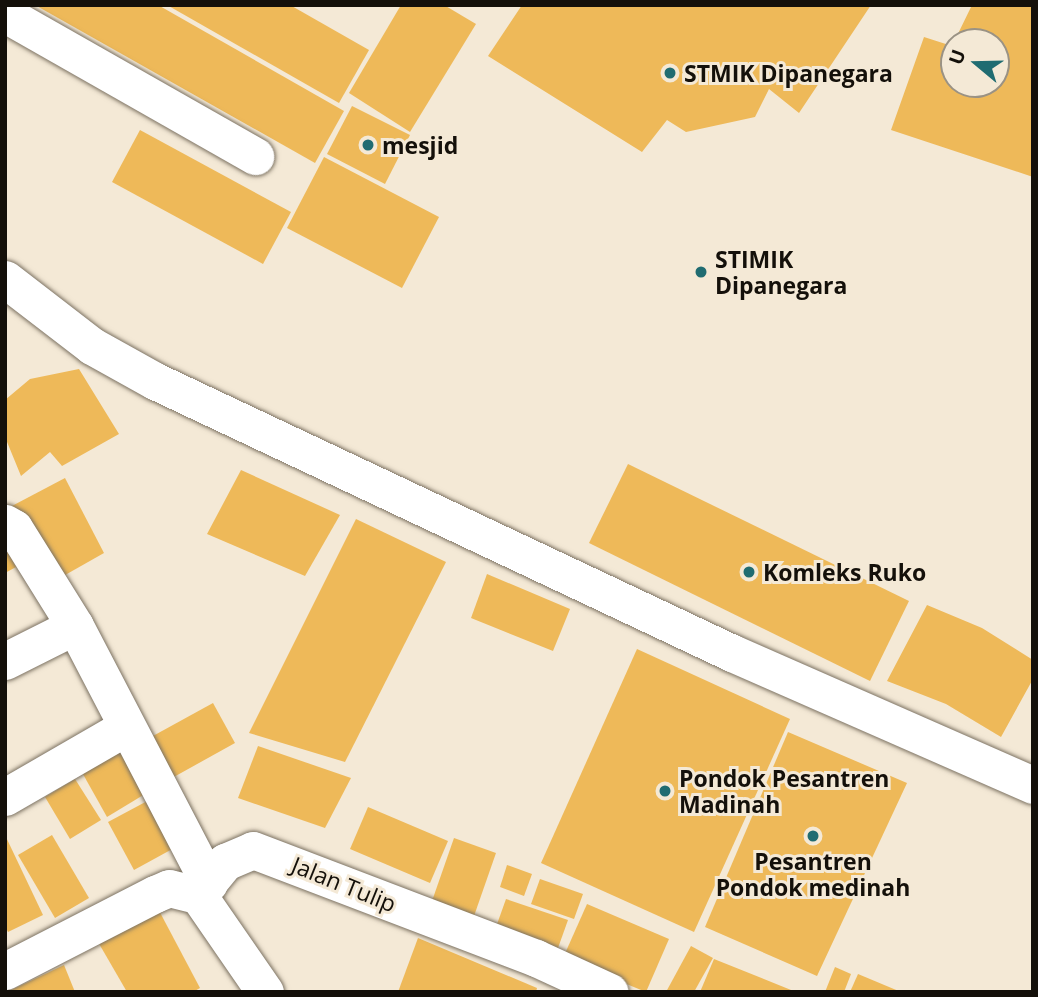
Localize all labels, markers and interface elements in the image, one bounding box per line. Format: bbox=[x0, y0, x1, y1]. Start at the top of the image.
north arrow bbox=[940, 28, 1010, 98]
text: U bbox=[942, 46, 972, 68]
place label: STMIK Dipanegara bbox=[684, 59, 893, 87]
marker: STMIK Dipanegara bbox=[662, 65, 678, 81]
place label: mesjid bbox=[382, 131, 458, 159]
marker: mesjid bbox=[360, 137, 376, 153]
place label: STIMIK Dipanegara bbox=[715, 245, 847, 299]
marker: STIMIK Dipanegara bbox=[693, 264, 709, 280]
place label: Komleks Ruko bbox=[763, 558, 926, 586]
marker: Komleks Ruko bbox=[741, 564, 757, 580]
place label: Pondok Pesantren Madinah bbox=[679, 764, 889, 818]
marker: Pondok Pesantren Madinah bbox=[657, 783, 673, 799]
marker: Pesantren Pondok medinah bbox=[805, 828, 821, 844]
place label: Pesantren Pondok medinah bbox=[716, 847, 910, 901]
street label: Jalan Tulip bbox=[288, 851, 400, 917]

